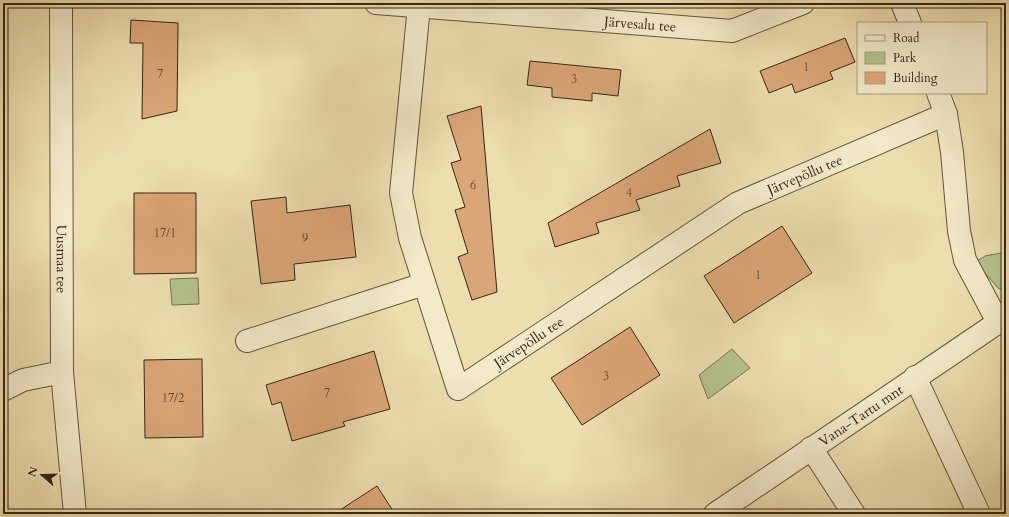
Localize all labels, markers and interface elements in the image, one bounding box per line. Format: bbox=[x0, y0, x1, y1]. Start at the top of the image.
street label: Järvesalu tee bbox=[601, 12, 677, 37]
legend bbox=[857, 22, 987, 94]
text: Road bbox=[893, 30, 920, 46]
text: Park bbox=[893, 50, 917, 66]
house number: 1 bbox=[803, 59, 809, 75]
house number: 7 bbox=[157, 66, 163, 82]
text: Building bbox=[893, 70, 938, 86]
house number: 3 bbox=[571, 71, 577, 87]
street label: Järvepõllu tee bbox=[763, 150, 846, 200]
house number: 6 bbox=[470, 177, 476, 193]
house number: 4 bbox=[626, 185, 632, 201]
street label: Uusmaa tee bbox=[52, 225, 71, 293]
house number: 17/1 bbox=[154, 225, 176, 241]
house number: 9 bbox=[302, 230, 308, 246]
house number: 1 bbox=[755, 267, 761, 283]
street label: Järvepõllu tee bbox=[489, 312, 568, 374]
house number: 3 bbox=[603, 368, 609, 384]
street label: Vana-Tartu mnt bbox=[815, 380, 907, 451]
house number: 7 bbox=[324, 385, 330, 401]
house number: 17/2 bbox=[162, 390, 184, 406]
north arrow bbox=[22, 455, 62, 495]
text: N bbox=[24, 464, 42, 479]

